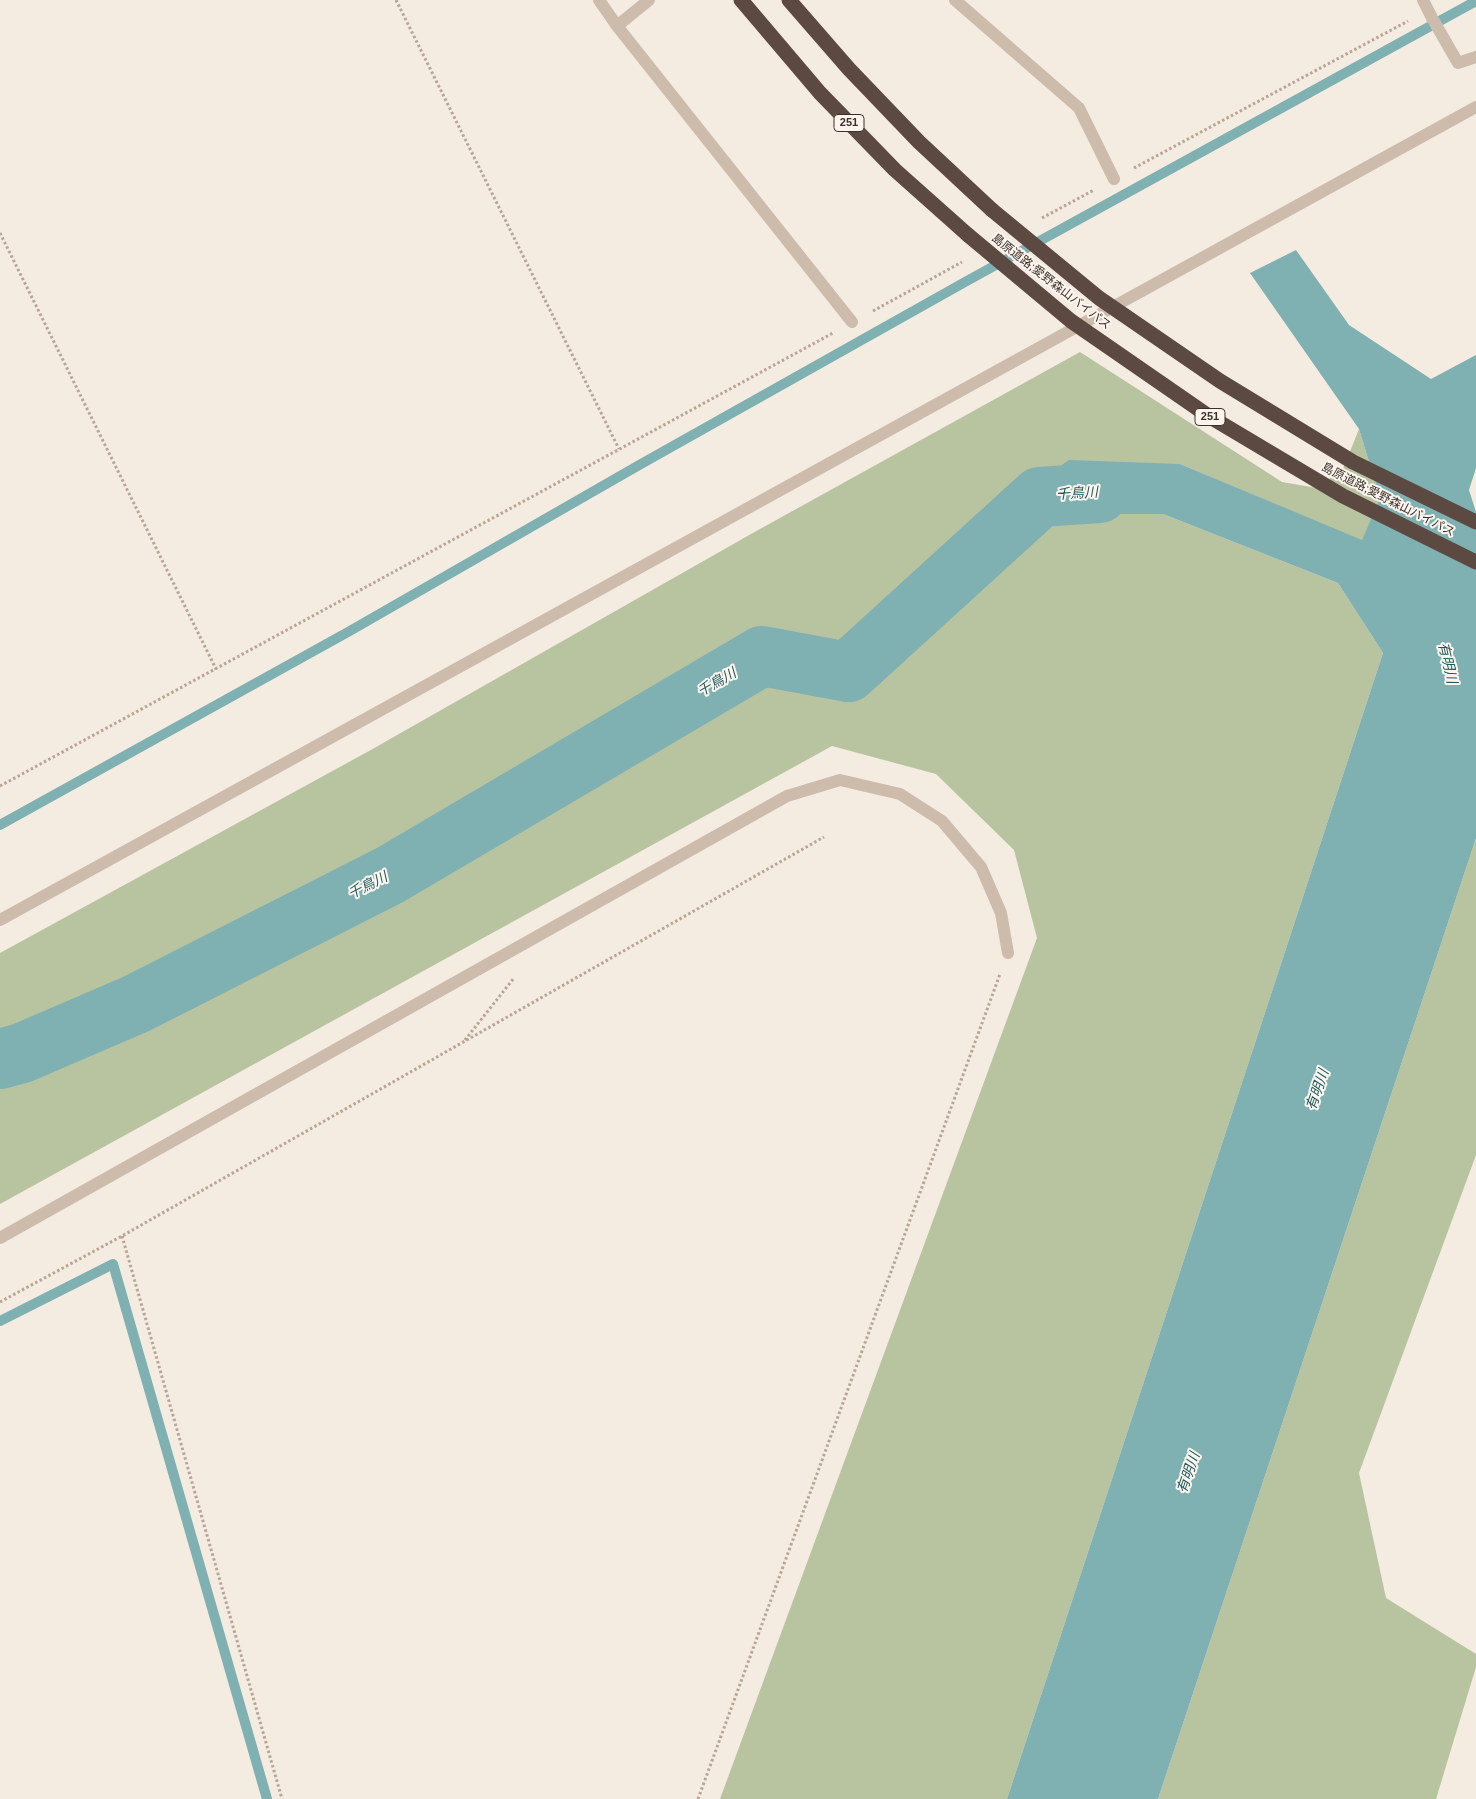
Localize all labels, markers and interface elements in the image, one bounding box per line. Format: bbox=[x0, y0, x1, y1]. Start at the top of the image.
road number: 251 bbox=[834, 115, 864, 132]
street label: 島原道路;愛野森山バイパス bbox=[989, 231, 1113, 333]
road number: 251 bbox=[1195, 408, 1225, 426]
street label: 島原道路;愛野森山バイパス bbox=[1319, 460, 1457, 540]
water label: 千鳥川 bbox=[1055, 484, 1099, 504]
water label: 有明川 bbox=[1434, 641, 1460, 685]
water label: 千鳥川 bbox=[695, 665, 739, 701]
water label: 千鳥川 bbox=[345, 869, 391, 903]
water label: 有明川 bbox=[1303, 1067, 1333, 1113]
water label: 有明川 bbox=[1174, 1450, 1204, 1496]

